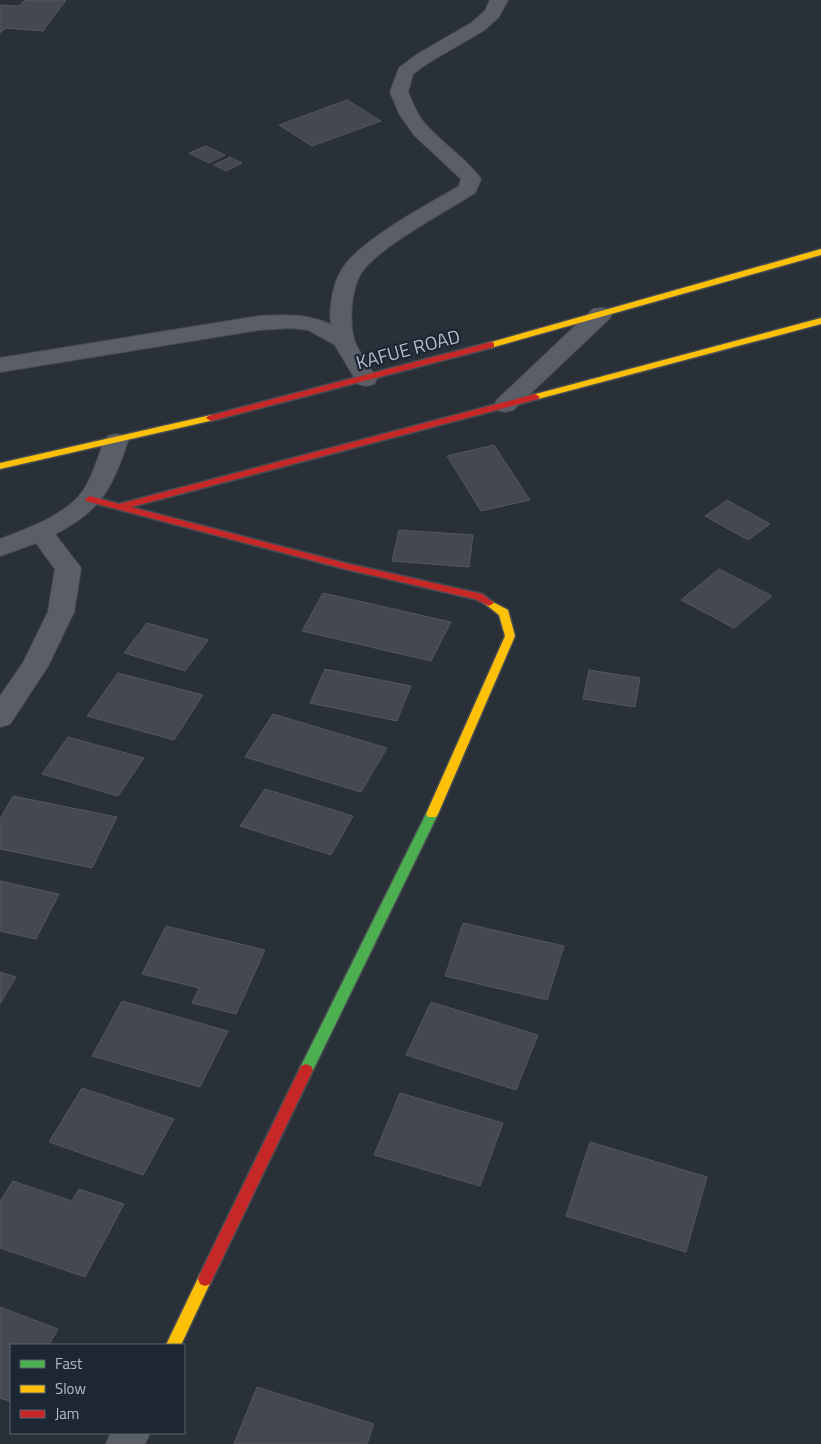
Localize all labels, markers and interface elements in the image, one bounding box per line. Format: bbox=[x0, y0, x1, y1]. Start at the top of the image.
street label: KAFUE ROAD bbox=[353, 321, 463, 376]
legend bbox=[10, 1344, 185, 1434]
text: Fast bbox=[55, 1352, 83, 1375]
text: Slow bbox=[55, 1377, 86, 1400]
text: Jam bbox=[55, 1402, 79, 1425]

